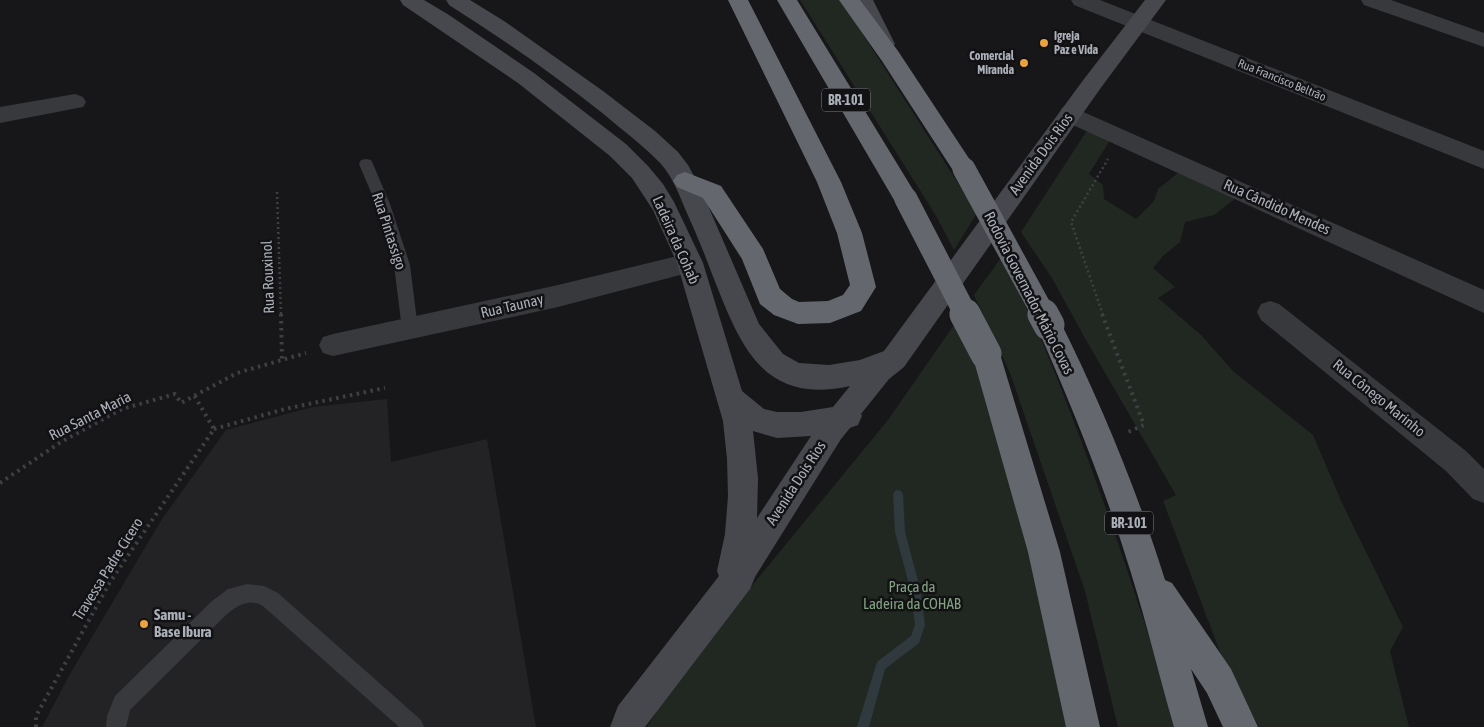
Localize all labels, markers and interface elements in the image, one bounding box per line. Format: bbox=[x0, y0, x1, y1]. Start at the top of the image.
place label: Igreja Paz e Vida bbox=[1054, 29, 1099, 57]
marker: Igreja Paz e Vida bbox=[1038, 37, 1050, 49]
place label: Comercial Miranda bbox=[969, 49, 1015, 77]
street label: Rua Francisco Beltrão bbox=[1236, 56, 1328, 104]
marker: Comercial Miranda bbox=[1018, 57, 1030, 69]
road number: BR-101 bbox=[822, 88, 870, 112]
street label: Avenida Dois Rios bbox=[1005, 110, 1076, 198]
street label: Rua Cândido Mendes bbox=[1221, 175, 1333, 238]
street label: Rua Pintassigo bbox=[369, 190, 410, 272]
street label: Ladeira da Cohab bbox=[649, 193, 703, 286]
street label: Rodovia Governador Mário Covas bbox=[981, 209, 1078, 377]
street label: Rua Rouxinol bbox=[258, 240, 277, 314]
street label: Rua Taunay bbox=[479, 290, 545, 321]
street label: Rua Cônego Marinho bbox=[1330, 355, 1429, 440]
street label: Rua Santa Maria bbox=[46, 388, 134, 443]
street label: Avenida Dois Rios bbox=[762, 438, 829, 528]
road number: BR-101 bbox=[1105, 512, 1153, 534]
street label: Travessa Padre Cicero bbox=[69, 514, 146, 623]
park label: Praça da Ladeira da COHAB bbox=[863, 578, 961, 612]
place label: Samu - Base Ibura bbox=[154, 606, 212, 640]
marker: Samu - Base Ibura bbox=[138, 618, 150, 630]

